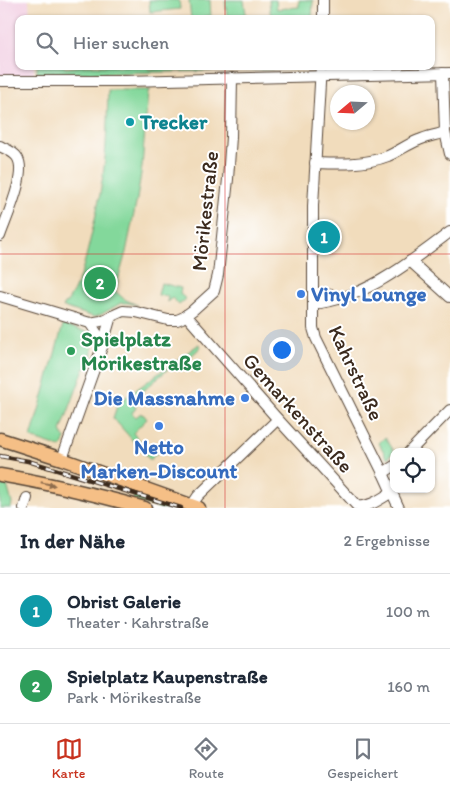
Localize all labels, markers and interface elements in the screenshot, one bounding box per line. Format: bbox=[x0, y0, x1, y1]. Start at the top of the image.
search box bbox=[15, 15, 435, 70]
icon: search bbox=[33, 29, 61, 57]
text: Hier suchen bbox=[73, 31, 169, 54]
north arrow bbox=[330, 85, 375, 130]
place label: Trecker bbox=[139, 109, 208, 134]
marker: Trecker bbox=[124, 116, 136, 128]
street label: Mörikestraße bbox=[186, 150, 223, 272]
pin: 1 bbox=[308, 218, 340, 256]
pin: 2 bbox=[84, 264, 116, 302]
place label: Vinyl Lounge bbox=[311, 281, 427, 307]
marker: Vinyl Lounge bbox=[295, 288, 307, 300]
street label: Kahrstraße bbox=[324, 321, 389, 424]
place label: Spielplatz Mörikestraße bbox=[81, 326, 202, 375]
your location bbox=[269, 337, 295, 363]
marker: Spielplatz Mörikestraße bbox=[65, 345, 77, 357]
street label: Gemarkenstraße bbox=[238, 348, 359, 478]
place label: Die Massnahme bbox=[93, 385, 235, 410]
marker: Die Massnahme bbox=[239, 392, 251, 404]
marker: Netto Marken-Discount bbox=[153, 420, 165, 432]
place label: Netto Marken-Discount bbox=[81, 434, 238, 483]
map controls bbox=[390, 448, 435, 493]
button: locate bbox=[390, 448, 435, 493]
one-way arrow bbox=[40, 480, 55, 488]
text: In der Nähe bbox=[20, 528, 125, 553]
text: 2 Ergebnisse bbox=[344, 531, 430, 550]
text: Obrist Galerie bbox=[67, 590, 181, 613]
text: 1 bbox=[32, 602, 40, 621]
text: 100 m bbox=[386, 602, 430, 621]
text: Theater · Kahrstraße bbox=[67, 613, 209, 632]
text: Spielplatz Kaupenstraße bbox=[67, 665, 268, 688]
text: 2 bbox=[32, 677, 40, 696]
text: 160 m bbox=[387, 677, 430, 696]
text: Park · Mörikestraße bbox=[67, 688, 201, 707]
tab: Karte bbox=[52, 735, 85, 782]
tab: Route bbox=[189, 735, 224, 782]
tab: Gespeichert bbox=[327, 735, 398, 782]

